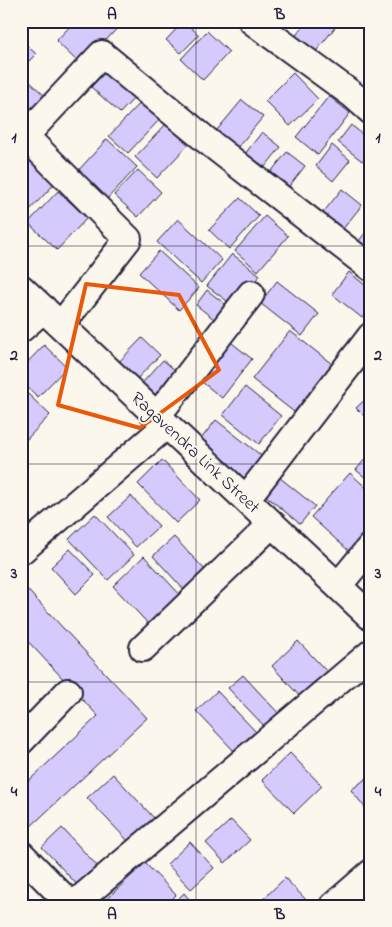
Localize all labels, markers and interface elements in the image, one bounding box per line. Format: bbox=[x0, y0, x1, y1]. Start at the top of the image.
text: A bbox=[107, 3, 117, 27]
text: B bbox=[274, 3, 286, 27]
text: 1 bbox=[11, 126, 17, 150]
text: 1 bbox=[375, 126, 381, 150]
text: 2 bbox=[9, 344, 18, 368]
text: 2 bbox=[373, 344, 382, 368]
street label: Ragavendra Link Street bbox=[124, 387, 265, 521]
text: 3 bbox=[10, 562, 18, 586]
text: 3 bbox=[374, 562, 382, 586]
text: 4 bbox=[10, 780, 18, 804]
text: 4 bbox=[374, 780, 382, 804]
text: A bbox=[107, 903, 117, 927]
text: B bbox=[274, 903, 286, 927]

